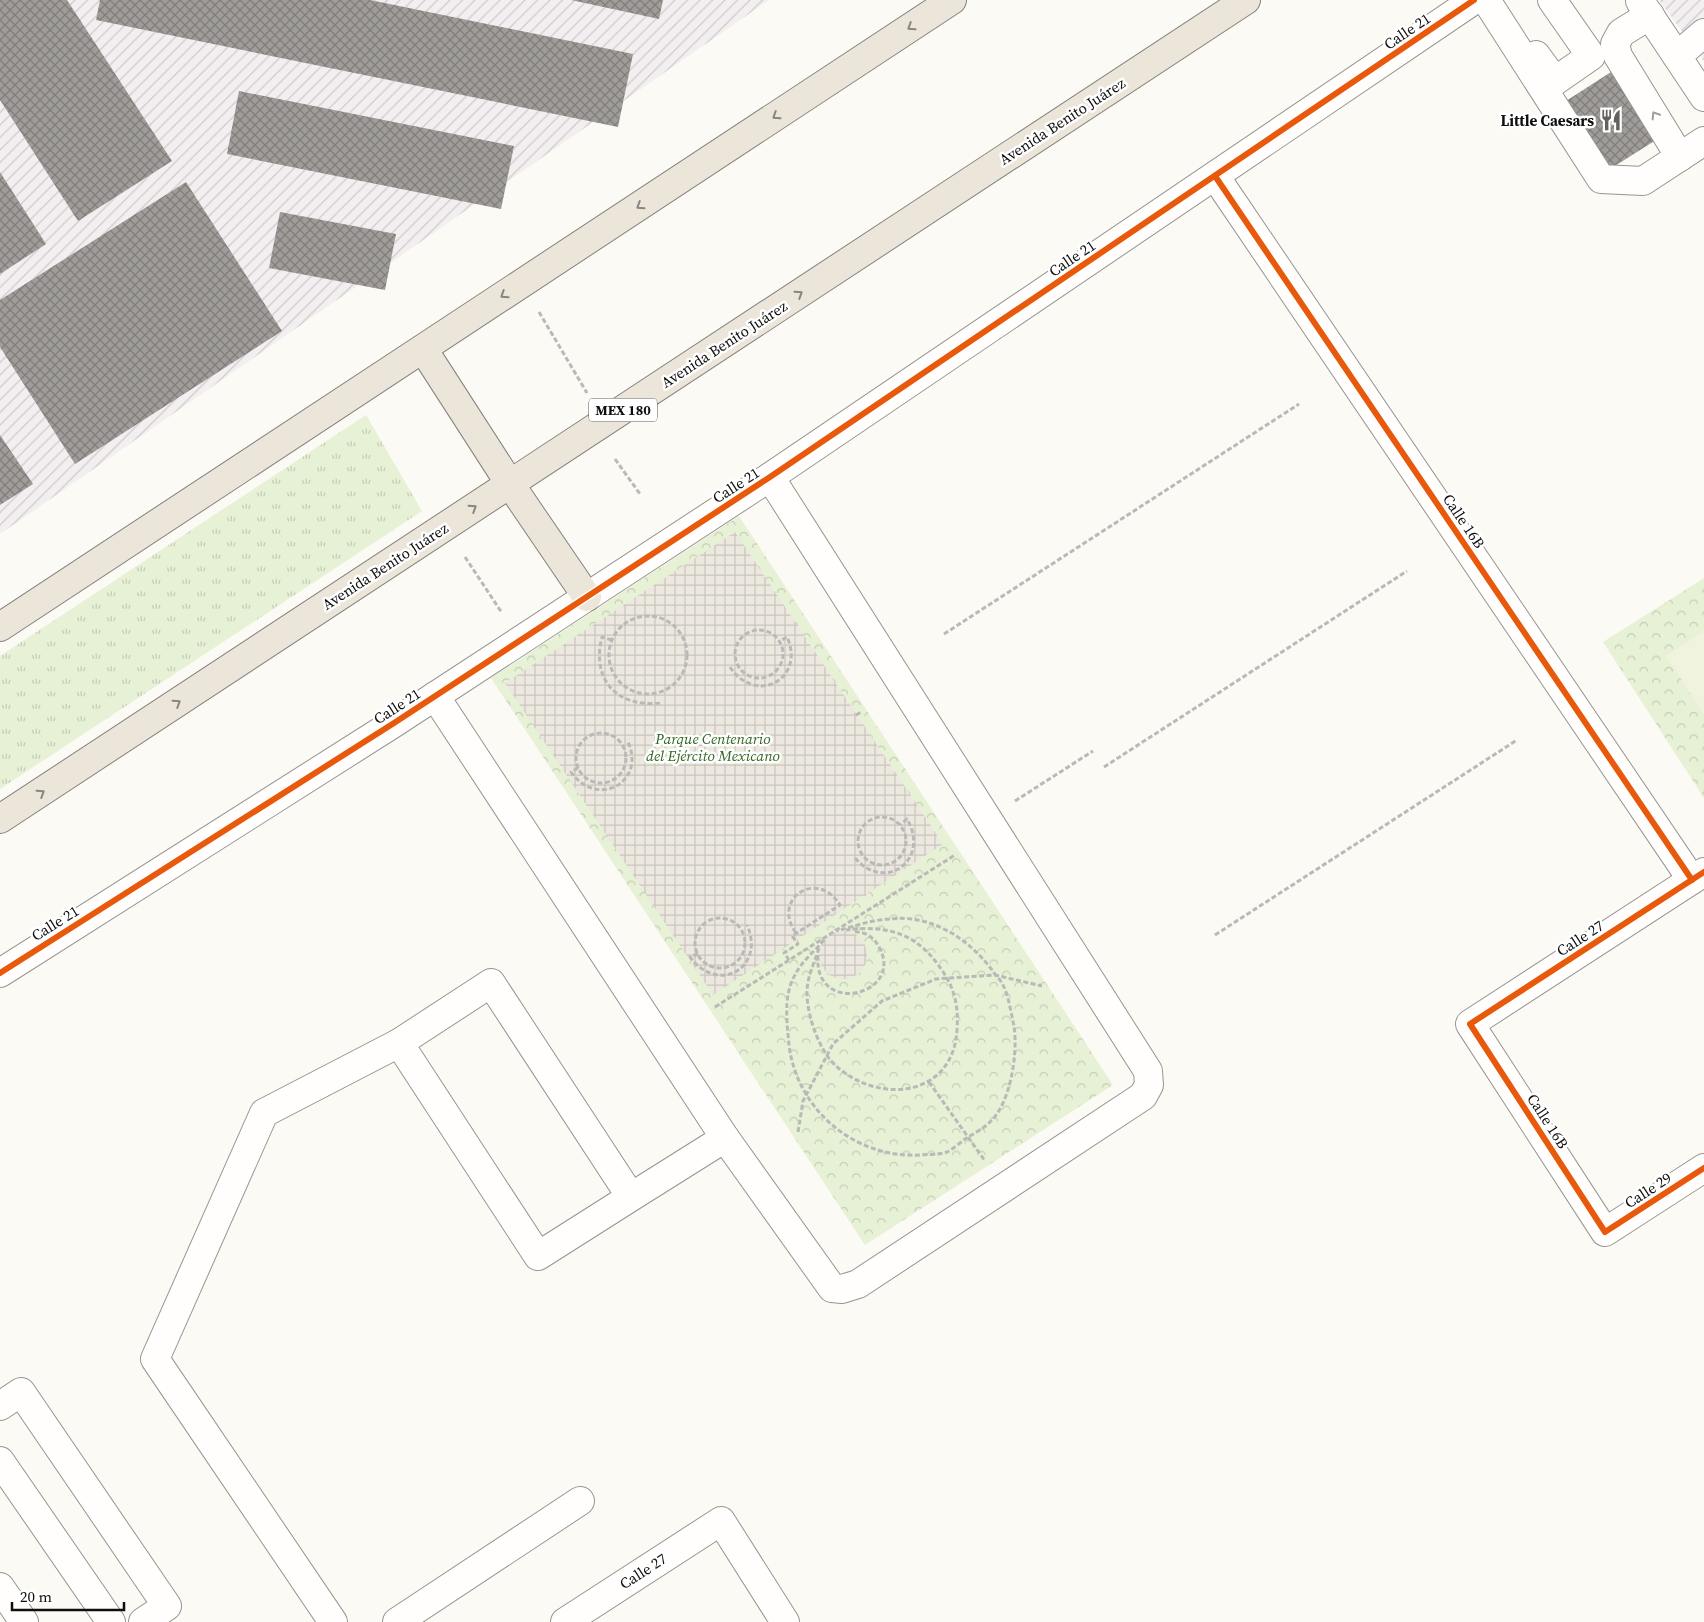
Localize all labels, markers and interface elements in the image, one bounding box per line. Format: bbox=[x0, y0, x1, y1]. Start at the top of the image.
street label: Calle 21 bbox=[1379, 8, 1435, 54]
one-way arrow bbox=[908, 21, 917, 30]
street label: Avenida Benito Juárez bbox=[995, 72, 1129, 170]
restaurant icon: Little Caesars bbox=[1598, 107, 1624, 133]
one-way arrow bbox=[772, 110, 781, 120]
place label: Little Caesars bbox=[1501, 110, 1594, 131]
one-way arrow bbox=[1651, 112, 1661, 121]
one-way arrow bbox=[636, 200, 646, 209]
street label: Calle 21 bbox=[1044, 235, 1100, 281]
one-way arrow bbox=[501, 289, 510, 299]
one-way arrow bbox=[794, 291, 803, 301]
street label: Avenida Benito Juárez bbox=[657, 295, 791, 393]
road number: MEX 180 bbox=[589, 398, 657, 422]
street label: Calle 21 bbox=[708, 462, 764, 508]
street label: Calle 16B bbox=[1438, 490, 1490, 552]
one-way arrow bbox=[468, 505, 477, 515]
street label: Avenida Benito Juárez bbox=[318, 517, 452, 615]
street label: Calle 21 bbox=[369, 683, 425, 729]
one-way arrow bbox=[171, 700, 180, 710]
park label: Parque Centenario del Ejército Mexicano bbox=[646, 728, 780, 766]
one-way arrow bbox=[35, 789, 44, 799]
street label: Calle 21 bbox=[27, 900, 83, 946]
street label: Calle 27 bbox=[1552, 915, 1608, 961]
street label: Calle 16B bbox=[1522, 1089, 1574, 1153]
street label: Calle 29 bbox=[1620, 1167, 1676, 1213]
street label: Calle 27 bbox=[615, 1548, 671, 1594]
scale bar bbox=[12, 1580, 125, 1612]
text: 20 m bbox=[20, 1586, 52, 1607]

